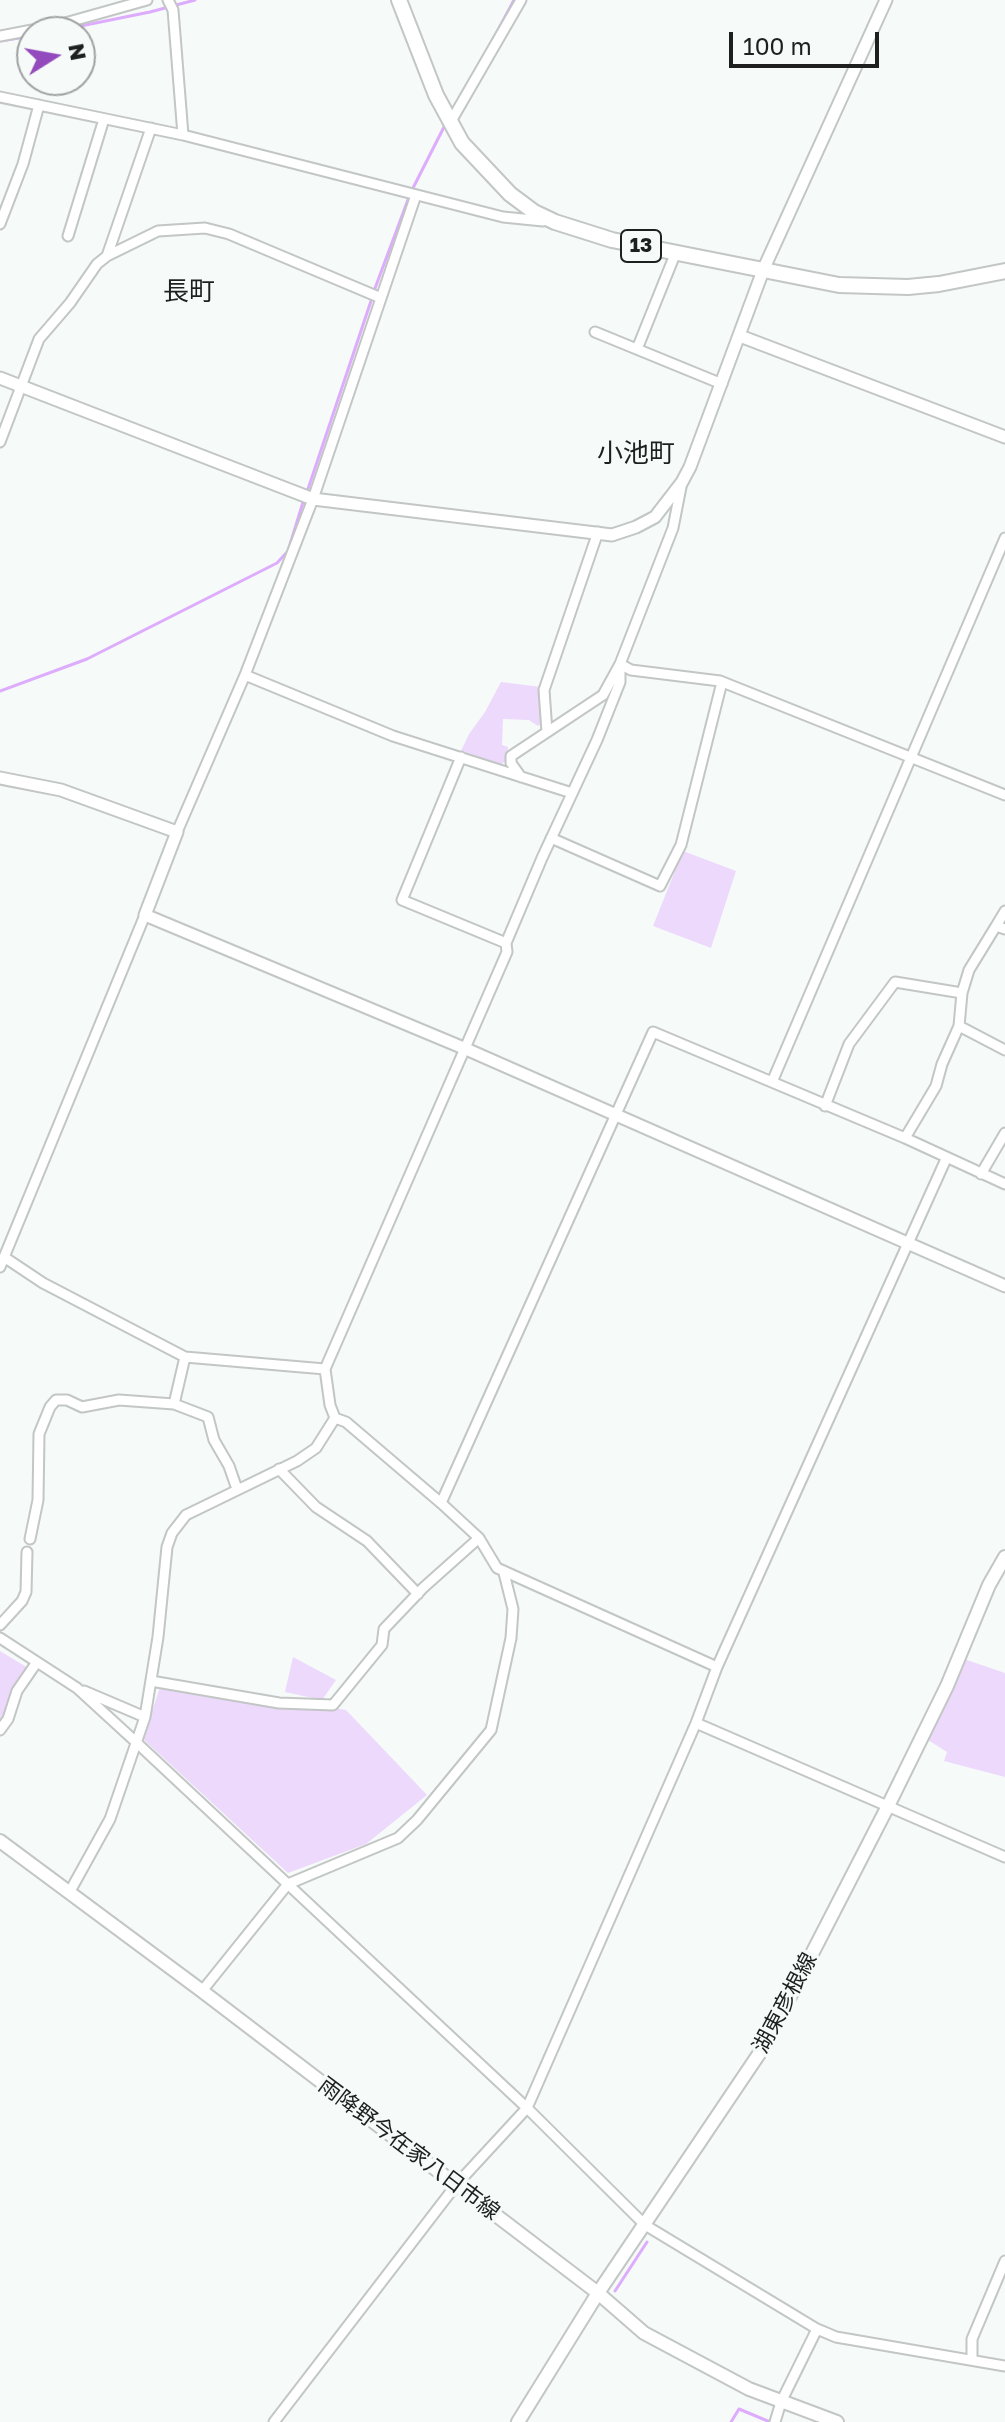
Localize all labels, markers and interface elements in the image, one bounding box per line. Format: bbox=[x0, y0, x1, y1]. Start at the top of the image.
north arrow bbox=[16, 16, 96, 96]
scale bar bbox=[733, 16, 883, 66]
text: 100 m bbox=[743, 31, 812, 60]
text: N bbox=[63, 41, 93, 62]
road number: 13 bbox=[621, 230, 661, 262]
district label: 長町 bbox=[163, 276, 215, 308]
district label: 小池町 bbox=[597, 438, 675, 470]
street label: 湖東彦根線 bbox=[748, 1948, 822, 2058]
street label: 雨降野今在家八日市線 bbox=[313, 2072, 505, 2226]

